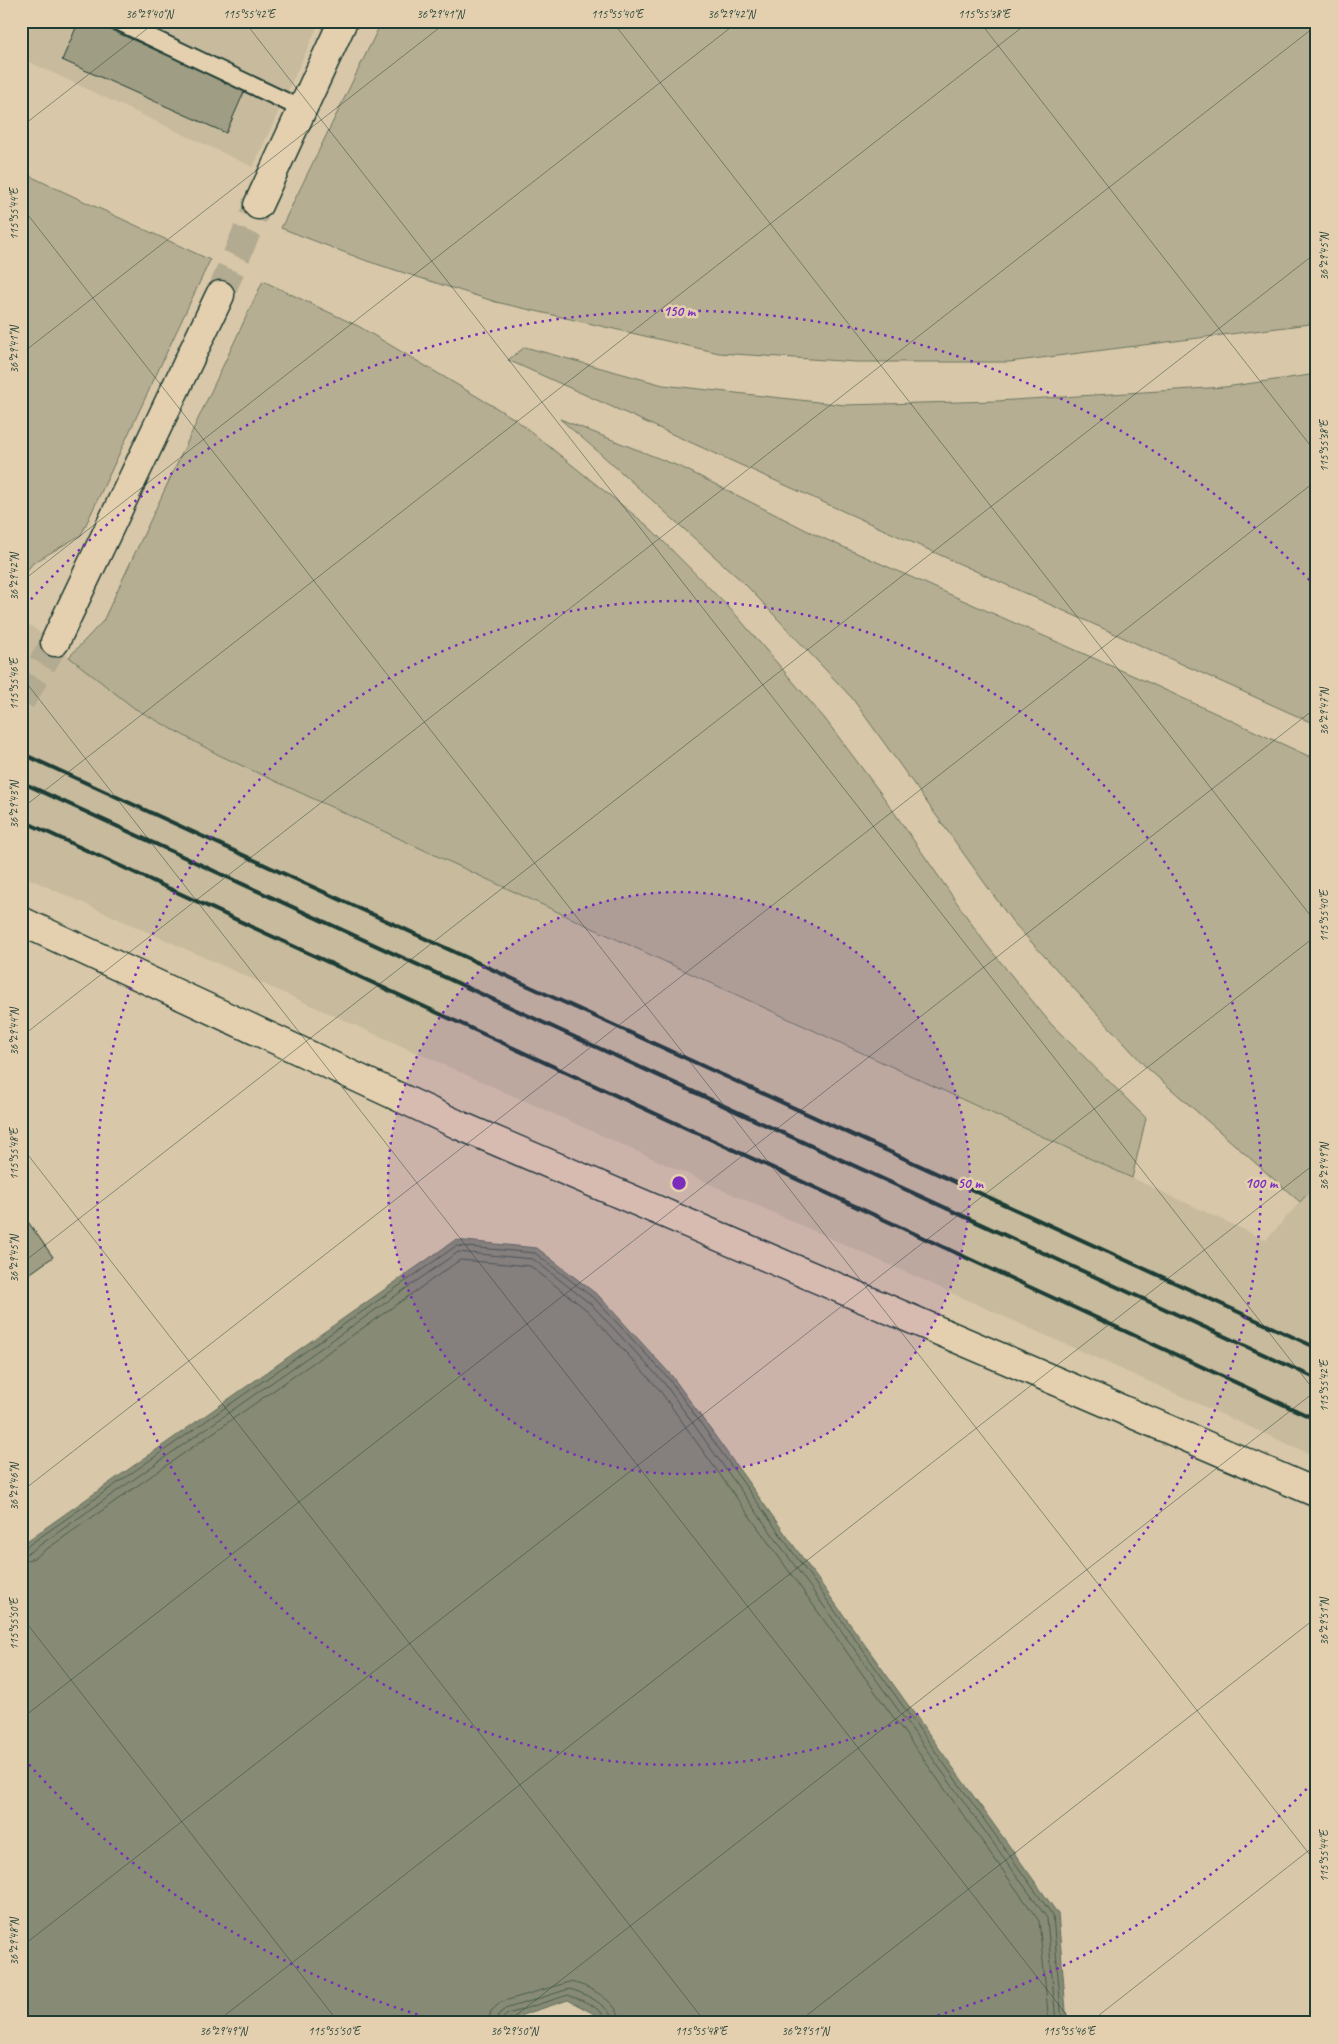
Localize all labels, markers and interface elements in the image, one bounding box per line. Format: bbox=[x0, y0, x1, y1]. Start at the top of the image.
text: 36°29'40"N bbox=[125, 6, 174, 22]
text: 115°55'42"E bbox=[223, 6, 277, 22]
text: 36°29'41"N bbox=[416, 6, 465, 22]
text: 115°55'40"E bbox=[591, 6, 645, 22]
text: 36°29'42"N bbox=[707, 6, 756, 22]
text: 115°55'38"E bbox=[958, 6, 1012, 22]
text: 115°55'44"E bbox=[6, 186, 22, 240]
text: 36°29'45"N bbox=[1316, 232, 1332, 281]
text: 150 m bbox=[663, 302, 697, 321]
text: 36°29'41"N bbox=[6, 325, 22, 374]
text: 115°55'38"E bbox=[1316, 418, 1332, 472]
text: 36°29'42"N bbox=[6, 552, 22, 601]
text: 115°55'46"E bbox=[6, 656, 22, 710]
text: 36°29'47"N bbox=[1316, 687, 1332, 736]
text: 36°29'43"N bbox=[6, 780, 22, 829]
text: 115°55'40"E bbox=[1316, 888, 1332, 942]
text: 36°29'44"N bbox=[6, 1007, 22, 1056]
text: 115°55'48"E bbox=[6, 1126, 22, 1180]
text: 36°29'49"N bbox=[1316, 1142, 1332, 1191]
centre of rings bbox=[670, 1174, 688, 1192]
text: 50 m bbox=[957, 1174, 984, 1193]
text: 100 m bbox=[1245, 1174, 1279, 1193]
text: 36°29'45"N bbox=[6, 1234, 22, 1283]
text: 115°55'42"E bbox=[1316, 1358, 1332, 1412]
text: 36°29'46"N bbox=[6, 1462, 22, 1511]
text: 115°55'50"E bbox=[6, 1596, 22, 1650]
text: 36°29'51"N bbox=[1316, 1597, 1332, 1646]
text: 115°55'44"E bbox=[1316, 1828, 1332, 1882]
text: 36°29'48"N bbox=[6, 1917, 22, 1966]
text: 36°29'49"N bbox=[199, 2023, 248, 2039]
text: 115°55'50"E bbox=[308, 2023, 362, 2039]
text: 36°29'50"N bbox=[490, 2023, 539, 2039]
text: 115°55'48"E bbox=[675, 2023, 729, 2039]
text: 36°29'51"N bbox=[781, 2023, 830, 2039]
text: 115°55'46"E bbox=[1043, 2023, 1097, 2039]

